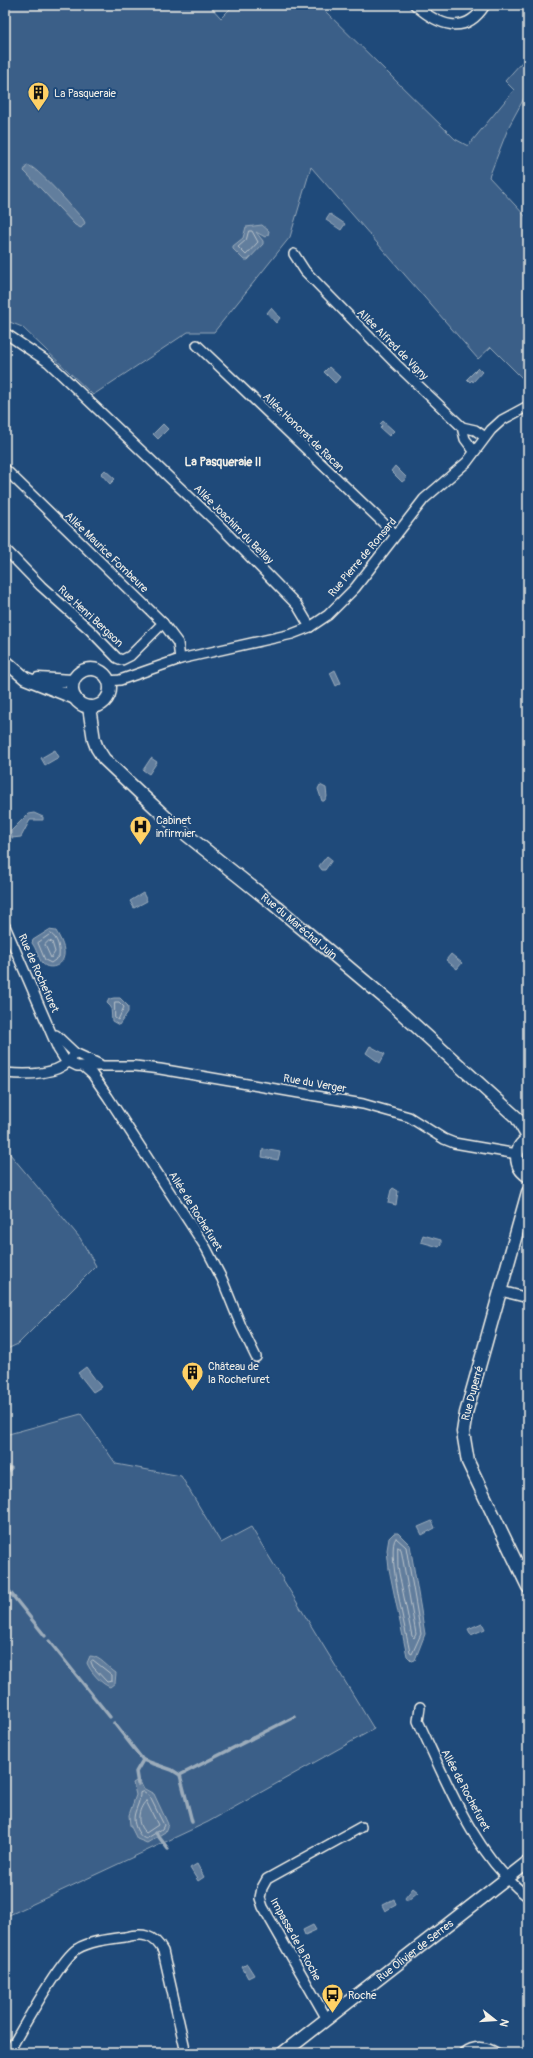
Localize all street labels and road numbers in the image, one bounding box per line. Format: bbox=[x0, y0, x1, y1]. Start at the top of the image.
street label: Allée Alfred de Vigny bbox=[354, 306, 431, 383]
street label: Allée Honorat de Racan bbox=[260, 390, 347, 475]
street label: Allée Joachim du Bellay bbox=[191, 482, 276, 567]
street label: Allée Maurice Fombeure bbox=[62, 509, 151, 596]
street label: Rue Pierre de Ronsard bbox=[326, 515, 399, 600]
street label: Rue Henri Bergson bbox=[56, 583, 126, 650]
street label: Rue du Maréchal Juin bbox=[258, 891, 340, 962]
street label: Rue de Rochefuret bbox=[15, 932, 62, 1015]
street label: Rue du Verger bbox=[282, 1072, 348, 1095]
street label: Allée de Rochefuret bbox=[166, 1169, 225, 1254]
street label: Rue Duperré bbox=[459, 1364, 486, 1422]
street label: Allée de Rochefuret bbox=[438, 1747, 493, 1834]
street label: Impasse de la Roche bbox=[267, 1896, 324, 1983]
street label: Rue Olivier de Serres bbox=[374, 1917, 456, 1985]

